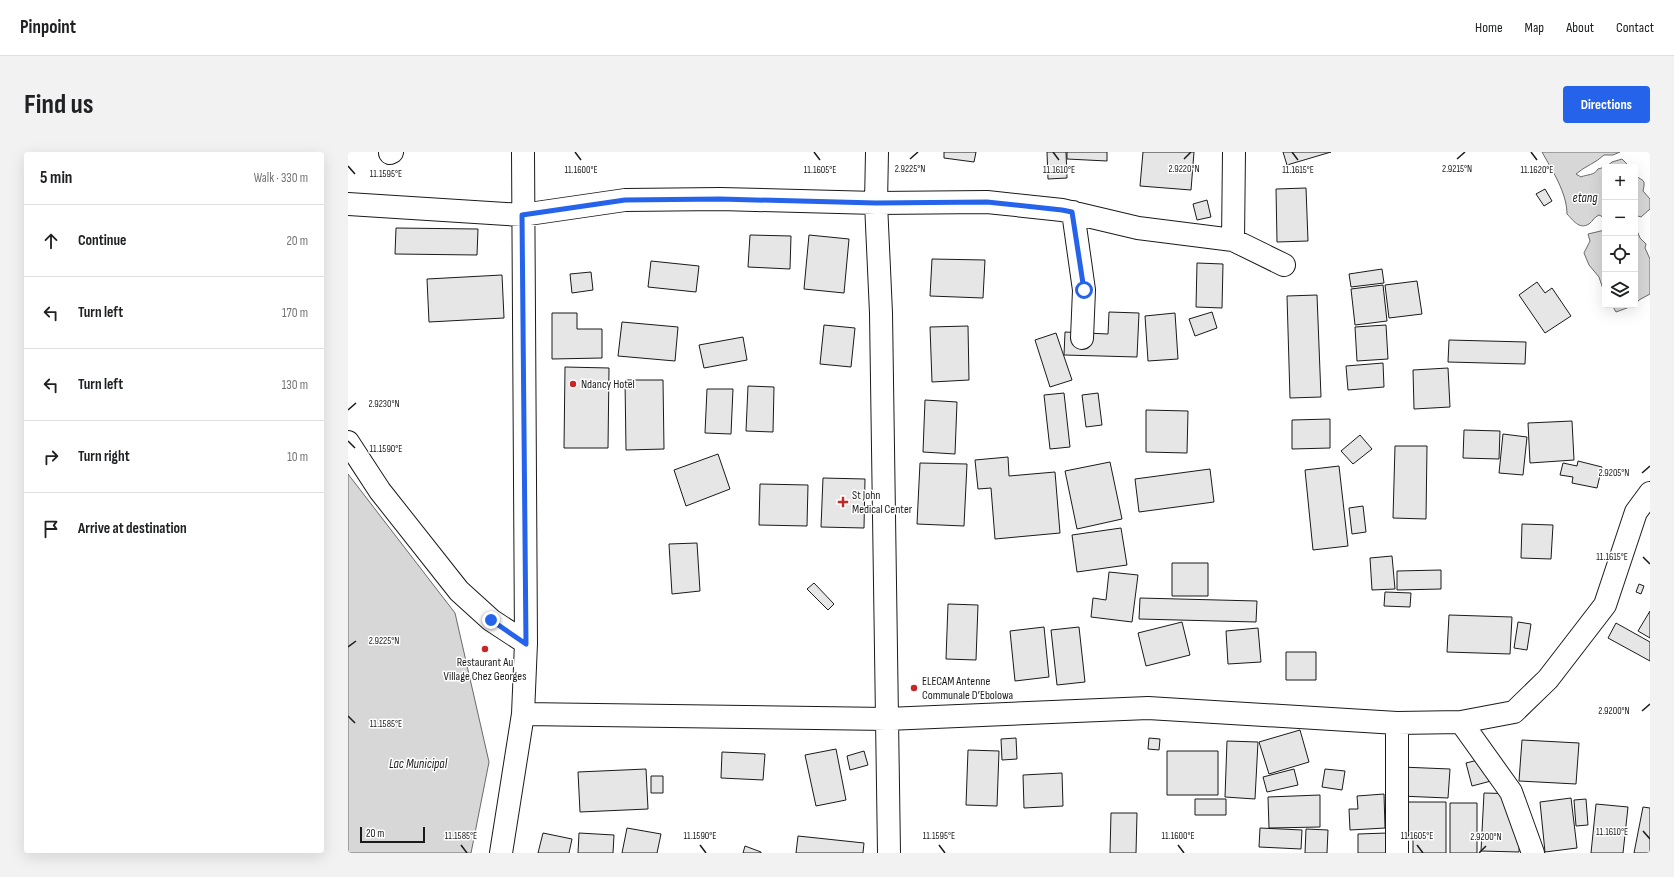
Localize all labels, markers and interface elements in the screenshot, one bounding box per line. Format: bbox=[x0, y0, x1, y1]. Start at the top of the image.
text: Pinpoint bbox=[20, 16, 76, 39]
text: Home bbox=[1475, 19, 1503, 36]
text: Map bbox=[1525, 19, 1544, 36]
text: About bbox=[1566, 19, 1594, 36]
text: Contact bbox=[1616, 19, 1654, 36]
button: Directions bbox=[1563, 86, 1650, 123]
text: Find us bbox=[24, 88, 93, 121]
text: 2.9225°N bbox=[895, 163, 925, 175]
text: 2.9220°N bbox=[1168, 163, 1200, 175]
text: 2.9215°N bbox=[1442, 163, 1472, 175]
text: 11.1600°E bbox=[564, 164, 598, 176]
text: 11.1605°E bbox=[804, 164, 836, 176]
text: 11.1610°E bbox=[1043, 164, 1075, 176]
text: 11.1615°E bbox=[1282, 164, 1314, 176]
text: 11.1620°E bbox=[1521, 164, 1553, 176]
map controls bbox=[1602, 164, 1638, 308]
button: + bbox=[1602, 164, 1638, 200]
text: 5 min bbox=[40, 168, 72, 188]
text: 11.1595°E bbox=[370, 168, 402, 180]
text: Walk · 330 m bbox=[254, 170, 308, 186]
water label: etang bbox=[1573, 190, 1598, 206]
button: − bbox=[1602, 200, 1638, 236]
icon: ahead bbox=[40, 230, 62, 252]
text: Continue bbox=[78, 231, 127, 250]
text: 20 m bbox=[286, 233, 308, 249]
button: locate bbox=[1602, 236, 1638, 272]
button: layers bbox=[1602, 272, 1638, 308]
route start bbox=[1075, 281, 1093, 299]
icon: left bbox=[40, 302, 62, 324]
text: Turn left bbox=[78, 303, 123, 322]
text: 170 m bbox=[282, 305, 308, 321]
icon: left bbox=[40, 374, 62, 396]
text: Turn left bbox=[78, 375, 123, 394]
text: 130 m bbox=[282, 377, 308, 393]
place label: Ndancy Hotel bbox=[581, 377, 635, 392]
marker: Ndancy Hotel bbox=[568, 379, 578, 389]
text: 2.9230°N bbox=[368, 398, 400, 410]
text: 11.1590°E bbox=[370, 443, 402, 455]
icon: right bbox=[40, 446, 62, 468]
text: Turn right bbox=[78, 447, 130, 466]
text: 10 m bbox=[287, 449, 308, 465]
text: 2.9205°N bbox=[1599, 467, 1629, 479]
place label: St John Medical Center bbox=[852, 488, 913, 517]
marker: St John Medical Center bbox=[837, 496, 849, 508]
icon: arrive bbox=[40, 518, 62, 540]
text: Arrive at destination bbox=[78, 519, 187, 538]
text: 11.1615°E bbox=[1596, 551, 1628, 563]
route end bbox=[482, 611, 500, 629]
text: 2.9225°N bbox=[369, 635, 399, 647]
marker: Restaurant Au Village Chez Georges bbox=[480, 644, 490, 654]
place label: Restaurant Au Village Chez Georges bbox=[444, 655, 527, 684]
place label: ELECAM Antenne Communale D’Ebolowa bbox=[922, 674, 1014, 703]
marker: ELECAM Antenne Communale D’Ebolowa bbox=[909, 683, 919, 693]
text: 2.9200°N bbox=[1598, 705, 1630, 717]
text: 11.1585°E bbox=[370, 718, 402, 730]
water label: Lac Municipal bbox=[389, 756, 448, 772]
scale bar bbox=[360, 825, 425, 844]
text: 11.1610°E bbox=[1596, 826, 1628, 838]
text: 20 m bbox=[366, 827, 384, 840]
text: 11.1585°E bbox=[445, 830, 477, 842]
text: 11.1590°E bbox=[684, 830, 716, 842]
text: 11.1595°E bbox=[923, 830, 955, 842]
text: 11.1600°E bbox=[1161, 830, 1195, 842]
text: 11.1605°E bbox=[1401, 830, 1433, 842]
text: 2.9200°N bbox=[1470, 831, 1502, 843]

